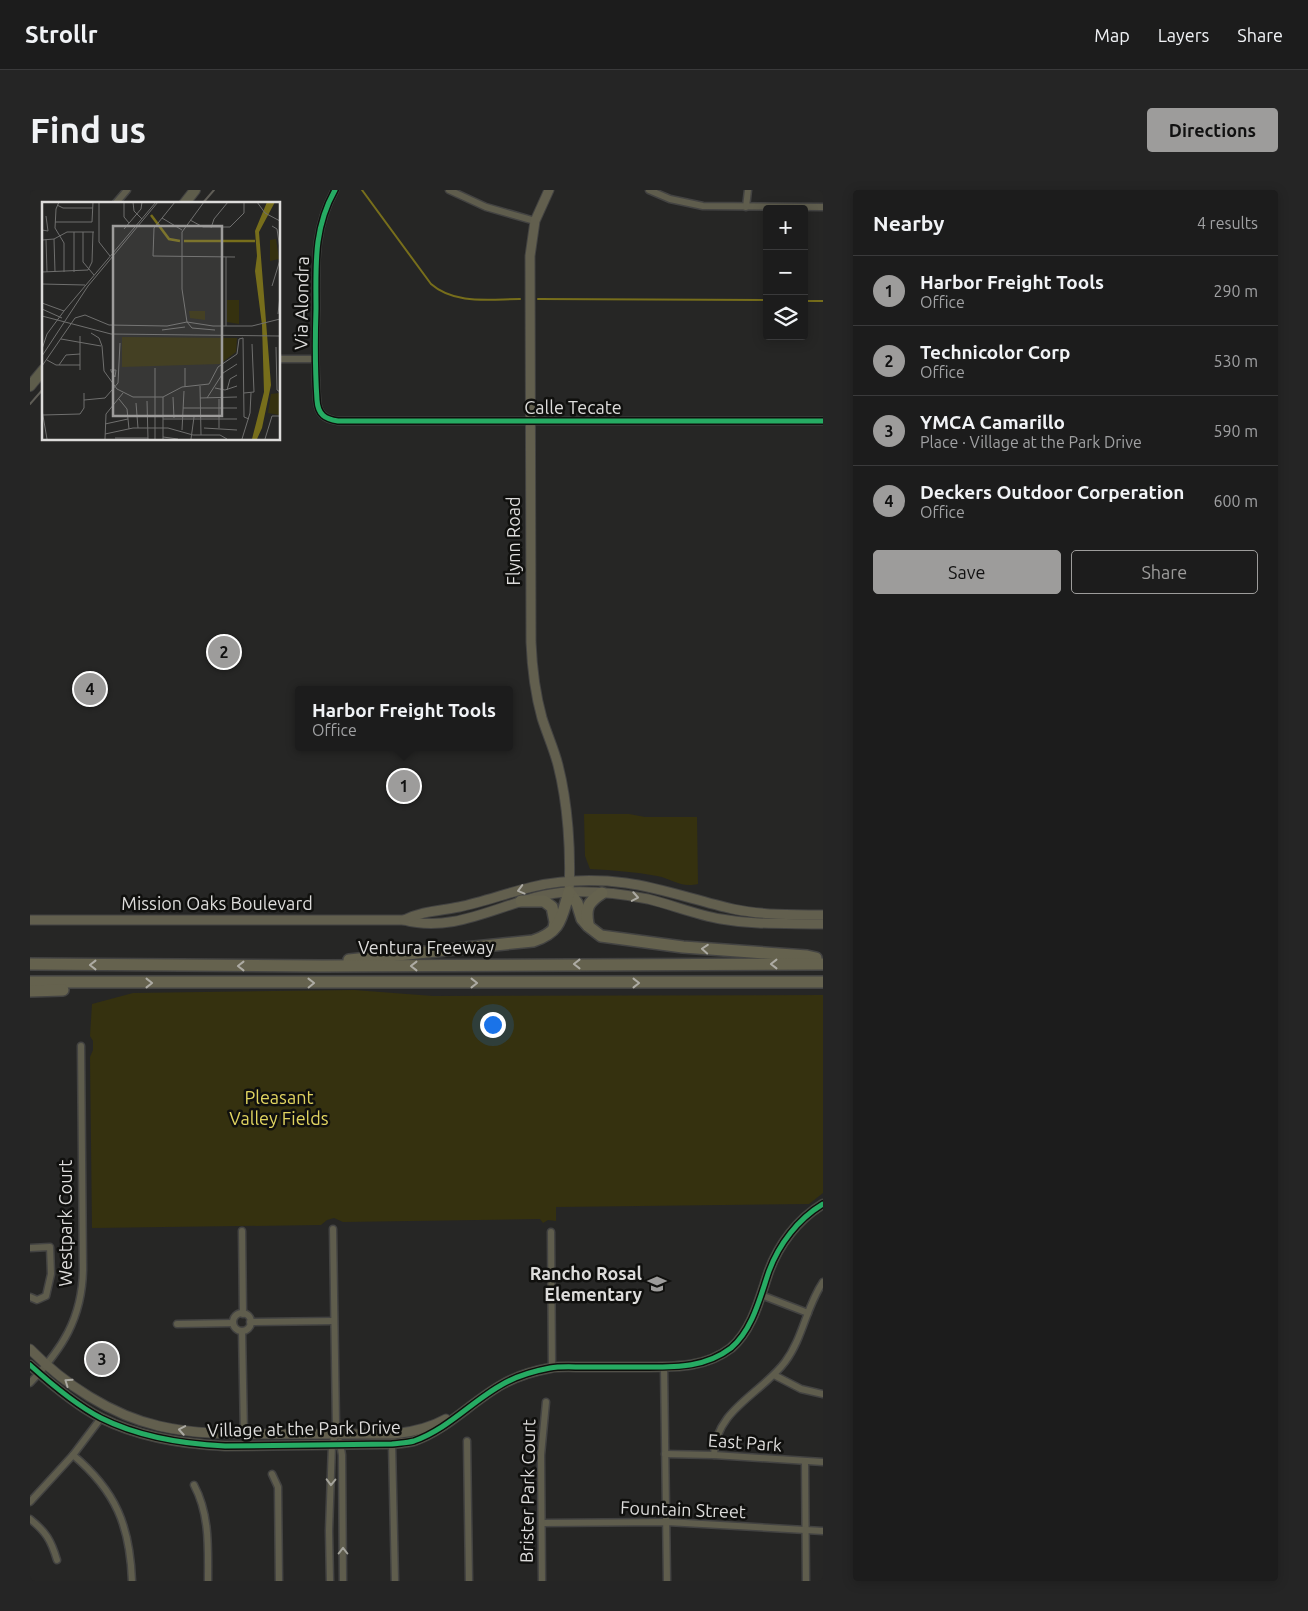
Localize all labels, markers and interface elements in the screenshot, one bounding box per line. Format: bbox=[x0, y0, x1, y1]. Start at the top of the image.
text: Strollr bbox=[25, 21, 98, 48]
text: Map bbox=[1094, 25, 1130, 45]
text: Layers bbox=[1158, 25, 1209, 45]
text: Share bbox=[1237, 25, 1283, 45]
button: Directions bbox=[1147, 108, 1278, 152]
text: Find us bbox=[30, 110, 146, 150]
inset map bbox=[42, 202, 280, 440]
map controls bbox=[763, 205, 808, 340]
button: + bbox=[763, 205, 808, 250]
text: Nearby bbox=[873, 211, 944, 235]
text: 4 results bbox=[1197, 214, 1258, 232]
button: − bbox=[763, 250, 808, 295]
street label: Via Alondra bbox=[290, 256, 312, 350]
text: Harbor Freight Tools bbox=[920, 271, 1104, 293]
text: 1 bbox=[884, 282, 894, 300]
text: 290 m bbox=[1213, 282, 1258, 300]
text: Office bbox=[920, 293, 965, 311]
button: layers bbox=[763, 295, 808, 340]
text: Technicolor Corp bbox=[920, 341, 1070, 363]
text: 2 bbox=[884, 352, 894, 370]
text: 530 m bbox=[1213, 352, 1258, 370]
text: Office bbox=[920, 363, 965, 381]
street label: Calle Tecate bbox=[524, 397, 622, 417]
text: YMCA Camarillo bbox=[920, 411, 1065, 433]
text: 3 bbox=[884, 422, 894, 440]
text: 590 m bbox=[1213, 422, 1258, 440]
text: Place · Village at the Park Drive bbox=[920, 433, 1142, 451]
text: Deckers Outdoor Corperation bbox=[920, 481, 1185, 503]
text: 4 bbox=[884, 492, 894, 510]
text: 600 m bbox=[1213, 492, 1258, 510]
street label: Flynn Road bbox=[503, 496, 523, 586]
text: Office bbox=[920, 503, 965, 521]
button: Save bbox=[873, 550, 1061, 594]
button: Share bbox=[1071, 550, 1258, 594]
pin: 2 bbox=[208, 633, 240, 671]
pin: 4 bbox=[74, 670, 106, 708]
popup bbox=[295, 686, 513, 751]
text: Harbor Freight Tools bbox=[312, 699, 496, 721]
text: Office bbox=[312, 721, 357, 739]
pin: 1 bbox=[388, 767, 420, 805]
one-way arrow bbox=[517, 884, 526, 895]
one-way arrow bbox=[631, 892, 639, 902]
street label: Mission Oaks Boulevard bbox=[121, 893, 313, 913]
street label: Ventura Freeway bbox=[358, 937, 494, 957]
one-way arrow bbox=[701, 943, 709, 954]
one-way arrow bbox=[573, 959, 580, 969]
one-way arrow bbox=[770, 959, 778, 969]
one-way arrow bbox=[88, 960, 96, 970]
one-way arrow bbox=[237, 961, 244, 971]
one-way arrow bbox=[410, 961, 418, 971]
one-way arrow bbox=[145, 978, 153, 988]
one-way arrow bbox=[308, 978, 315, 988]
one-way arrow bbox=[470, 978, 478, 988]
one-way arrow bbox=[632, 978, 640, 988]
your location bbox=[480, 1012, 506, 1038]
park label: Pleasant Valley Fields bbox=[229, 1087, 329, 1128]
street label: Westpark Court bbox=[55, 1160, 75, 1286]
place label: Rancho Rosal Elementary bbox=[530, 1263, 643, 1304]
school or university icon: Rancho Rosal Elementary bbox=[646, 1273, 668, 1295]
pin: 3 bbox=[86, 1340, 118, 1378]
one-way arrow bbox=[65, 1379, 74, 1388]
street label: Village at the Park Drive bbox=[207, 1416, 401, 1440]
street label: Brister Park Court bbox=[516, 1419, 538, 1563]
one-way arrow bbox=[178, 1426, 186, 1436]
street label: East Park bbox=[707, 1429, 783, 1455]
one-way arrow bbox=[326, 1478, 336, 1486]
street label: Fountain Street bbox=[620, 1497, 746, 1521]
one-way arrow bbox=[338, 1547, 348, 1554]

